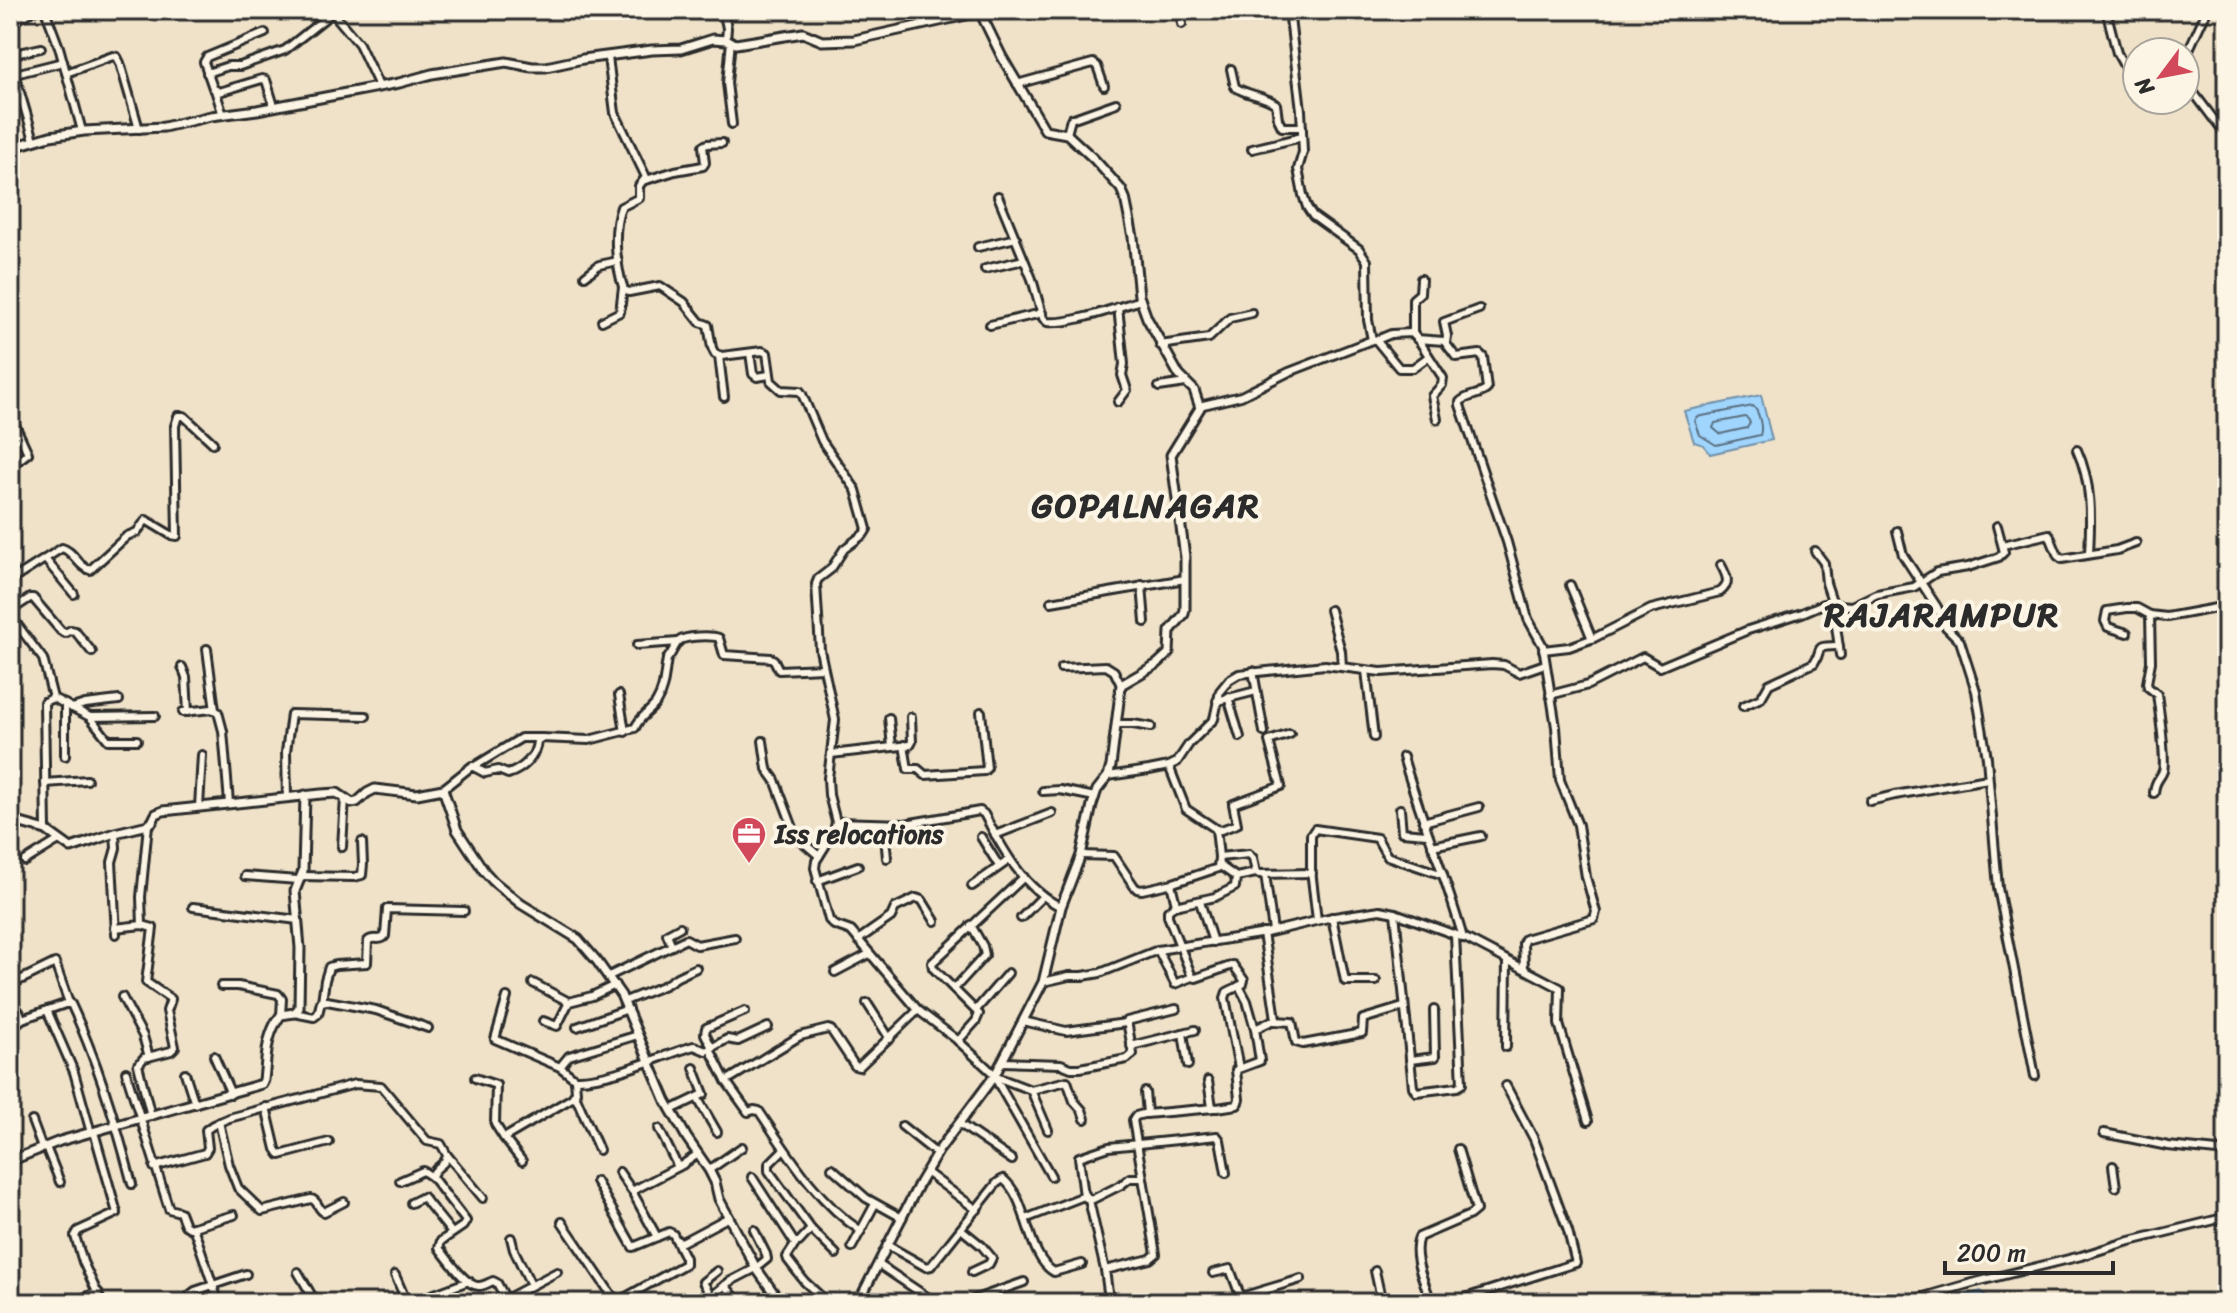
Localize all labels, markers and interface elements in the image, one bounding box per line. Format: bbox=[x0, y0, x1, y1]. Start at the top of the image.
north arrow bbox=[2121, 36, 2201, 116]
text: N bbox=[2123, 69, 2166, 104]
district label: GOPALNAGAR bbox=[1032, 476, 1260, 536]
district label: RAJARAMPUR bbox=[1823, 585, 2060, 645]
place label: Iss relocations bbox=[773, 811, 945, 857]
office icon: Iss relocations bbox=[730, 815, 768, 865]
scale bar bbox=[1945, 1225, 2113, 1275]
text: 200 m bbox=[1957, 1232, 2026, 1274]

